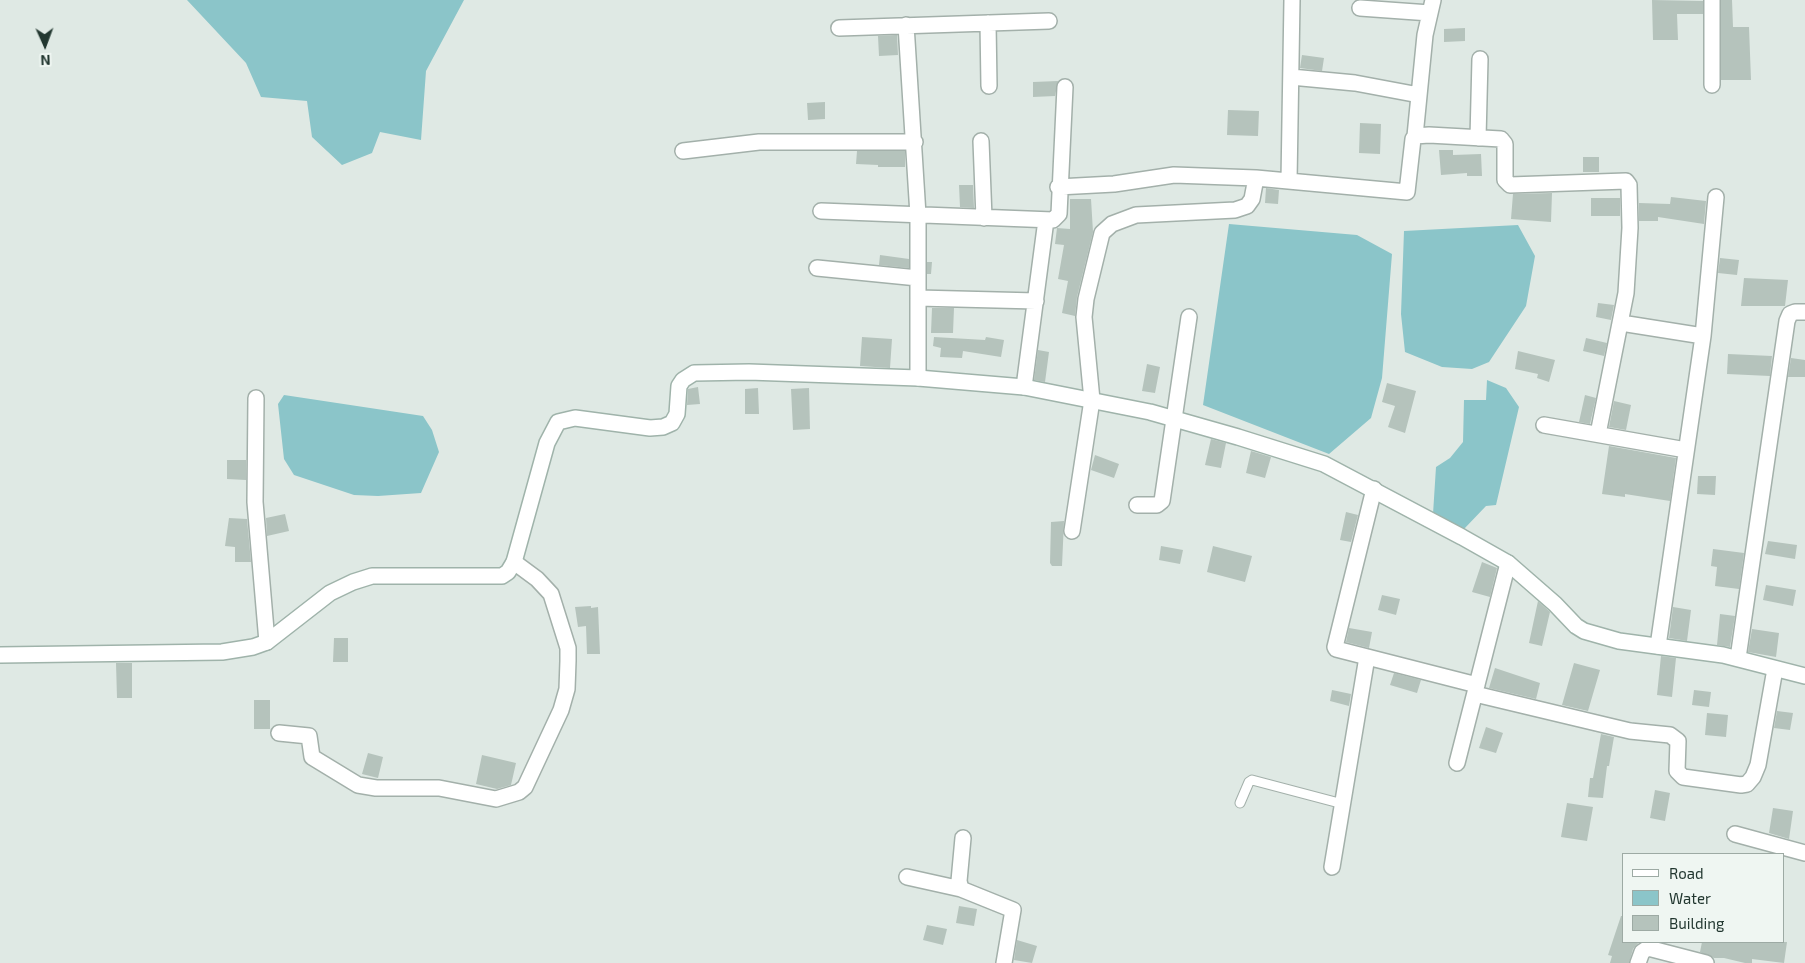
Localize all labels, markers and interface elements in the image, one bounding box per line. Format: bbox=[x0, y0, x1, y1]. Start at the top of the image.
north arrow bbox=[20, 20, 70, 70]
text: N bbox=[40, 52, 51, 69]
legend bbox=[1622, 853, 1785, 943]
text: Road bbox=[1669, 864, 1704, 882]
text: Water bbox=[1669, 889, 1711, 907]
text: Building bbox=[1669, 914, 1724, 932]

